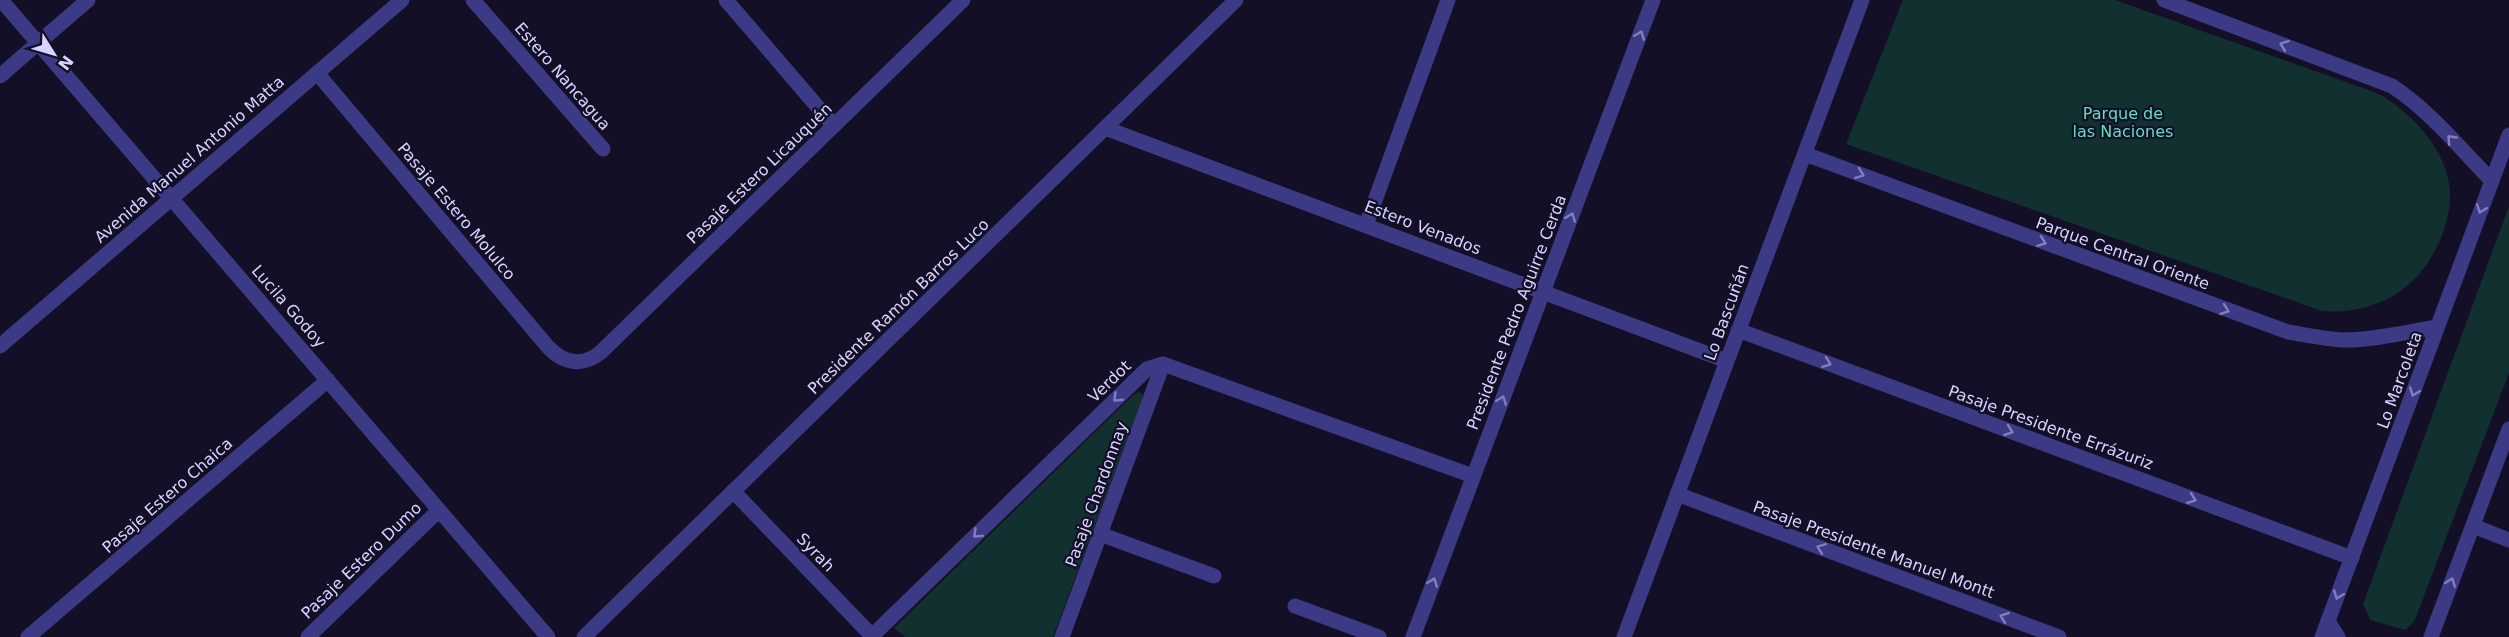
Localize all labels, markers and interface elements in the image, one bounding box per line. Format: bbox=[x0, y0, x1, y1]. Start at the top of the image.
street label: Estero Nancagua bbox=[511, 19, 614, 134]
north arrow bbox=[24, 24, 84, 84]
one-way arrow bbox=[1632, 30, 1645, 41]
one-way arrow bbox=[2279, 39, 2290, 52]
text: N bbox=[54, 52, 77, 74]
street label: Avenida Manuel Antonio Matta bbox=[91, 72, 288, 247]
street label: Pasaje Estero Licauquén bbox=[683, 99, 836, 248]
park label: Parque de las Naciones bbox=[2073, 104, 2173, 141]
one-way arrow bbox=[2447, 136, 2458, 146]
street label: Pasaje Estero Molulco bbox=[394, 139, 520, 284]
one-way arrow bbox=[1854, 167, 1864, 180]
street label: Presidente Pedro Aguirre Cerda bbox=[1463, 192, 1570, 432]
street label: Estero Venados bbox=[1362, 196, 1484, 258]
one-way arrow bbox=[2476, 203, 2489, 214]
one-way arrow bbox=[1563, 212, 1576, 223]
street label: Parque Central Oriente bbox=[2033, 213, 2212, 294]
street label: Presidente Ramón Barros Luco bbox=[804, 215, 993, 398]
one-way arrow bbox=[2036, 235, 2047, 247]
street label: Lucila Godoy bbox=[248, 261, 330, 351]
street label: Lo Bascuñán bbox=[1700, 261, 1753, 363]
one-way arrow bbox=[2219, 302, 2230, 315]
street label: Lo Marcoleta bbox=[2373, 329, 2426, 431]
street label: Verdot bbox=[1084, 356, 1135, 406]
one-way arrow bbox=[1821, 356, 1832, 368]
street label: Pasaje Presidente Errázuriz bbox=[1946, 382, 2156, 473]
one-way arrow bbox=[2408, 386, 2421, 397]
one-way arrow bbox=[1114, 391, 1124, 402]
one-way arrow bbox=[1495, 395, 1507, 406]
street label: Pasaje Chardonnay bbox=[1061, 419, 1132, 569]
one-way arrow bbox=[2003, 424, 2014, 436]
street label: Pasaje Estero Chaica bbox=[98, 434, 236, 557]
one-way arrow bbox=[2186, 491, 2197, 504]
street label: Pasaje Presidente Manuel Montt bbox=[1751, 497, 1997, 602]
street label: Pasaje Estero Dumo bbox=[297, 498, 425, 623]
one-way arrow bbox=[974, 527, 984, 538]
street label: Syrah bbox=[793, 529, 839, 576]
one-way arrow bbox=[1817, 543, 1827, 556]
one-way arrow bbox=[1426, 577, 1439, 588]
one-way arrow bbox=[2444, 577, 2457, 588]
one-way arrow bbox=[2333, 589, 2346, 599]
one-way arrow bbox=[1999, 611, 2010, 624]

